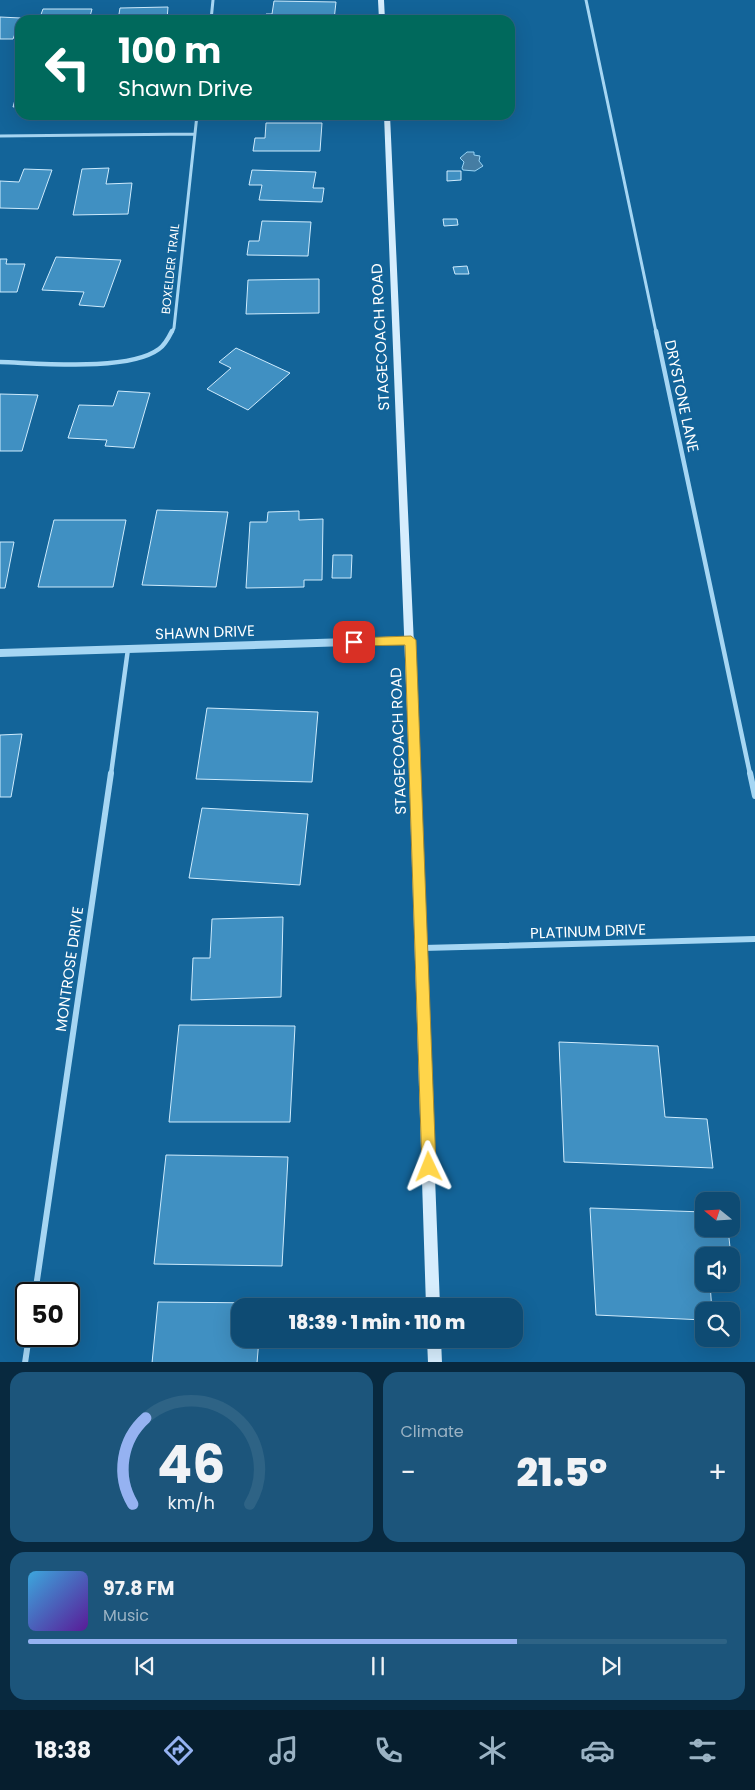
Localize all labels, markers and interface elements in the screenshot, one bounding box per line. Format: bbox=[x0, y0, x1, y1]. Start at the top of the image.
text: 100 m bbox=[118, 26, 221, 75]
icon: left bbox=[35, 35, 100, 100]
text: Shawn Drive bbox=[118, 73, 253, 104]
street label: BOXELDER TRAIL bbox=[157, 223, 183, 315]
street label: STAGECOACH ROAD bbox=[366, 263, 394, 411]
street label: DRYSTONE LANE bbox=[660, 338, 704, 454]
street label: SHAWN DRIVE bbox=[155, 620, 255, 644]
pin bbox=[333, 621, 375, 663]
icon: arrive bbox=[340, 628, 368, 656]
street label: STAGECOACH ROAD bbox=[385, 667, 411, 815]
street label: MONTROSE DRIVE bbox=[50, 905, 88, 1033]
street label: PLATINUM DRIVE bbox=[530, 918, 646, 944]
position arrow bbox=[402, 1140, 454, 1192]
north arrow bbox=[695, 1192, 740, 1238]
map controls bbox=[695, 1192, 740, 1347]
button: sound bbox=[695, 1247, 740, 1292]
speed limit sign: 50 bbox=[15, 1282, 80, 1347]
button: search bbox=[695, 1302, 740, 1347]
text: 18:39 · 1 min · 110 m bbox=[289, 1309, 465, 1336]
text: Climate bbox=[401, 1420, 464, 1443]
text: 46 bbox=[157, 1428, 225, 1501]
text: 21.5° bbox=[516, 1446, 607, 1499]
text: − bbox=[401, 1453, 416, 1492]
text: + bbox=[708, 1453, 727, 1492]
text: km/h bbox=[167, 1490, 215, 1515]
text: 97.8 FM bbox=[103, 1575, 174, 1602]
text: Music bbox=[103, 1604, 149, 1627]
icon: previous bbox=[131, 1652, 159, 1680]
icon: pause bbox=[364, 1652, 392, 1680]
icon: next bbox=[597, 1652, 625, 1680]
icon: directions bbox=[161, 1733, 196, 1768]
icon: music bbox=[266, 1733, 301, 1768]
icon: phone bbox=[371, 1733, 406, 1768]
icon: climate bbox=[475, 1733, 510, 1768]
icon: car bbox=[580, 1733, 615, 1768]
icon: filters bbox=[685, 1733, 720, 1768]
text: 18:38 bbox=[35, 1735, 91, 1766]

